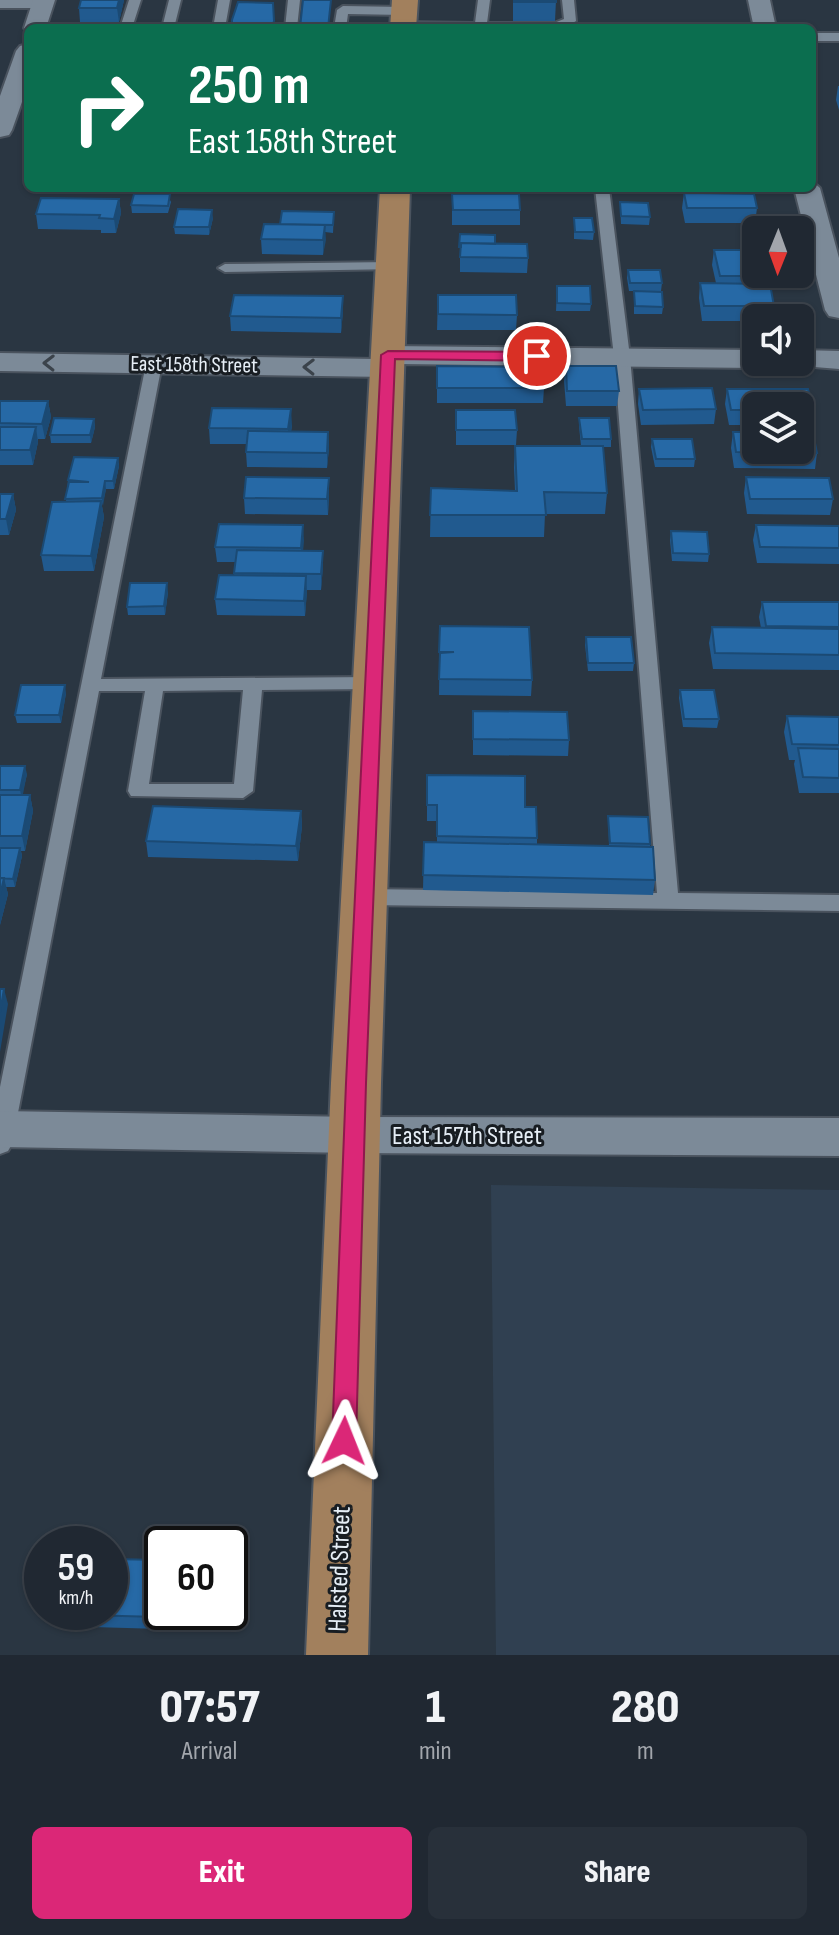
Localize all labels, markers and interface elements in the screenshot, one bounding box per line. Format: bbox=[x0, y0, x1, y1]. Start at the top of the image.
text: 250 m bbox=[188, 53, 310, 120]
icon: right bbox=[56, 56, 160, 160]
text: East 158th Street bbox=[188, 121, 397, 164]
north arrow bbox=[742, 216, 814, 288]
map controls bbox=[742, 216, 814, 464]
button: sound bbox=[742, 304, 814, 376]
pin bbox=[503, 322, 571, 390]
icon: arrive bbox=[515, 334, 559, 378]
street label: East 158th Street bbox=[130, 350, 258, 380]
one-way arrow bbox=[42, 354, 55, 371]
one-way arrow bbox=[302, 358, 315, 376]
button: layers bbox=[742, 392, 814, 464]
street label: East 157th Street bbox=[392, 1121, 542, 1152]
position arrow bbox=[302, 1399, 386, 1483]
street label: Halsted Street bbox=[322, 1506, 358, 1632]
speed limit sign: 60 bbox=[144, 1526, 248, 1630]
text: 59 bbox=[58, 1544, 94, 1592]
text: km/h bbox=[59, 1586, 93, 1610]
text: 07:57 bbox=[159, 1679, 259, 1736]
text: 1 bbox=[425, 1679, 445, 1736]
text: 280 bbox=[611, 1679, 680, 1736]
text: Arrival bbox=[182, 1736, 237, 1767]
text: min bbox=[419, 1736, 452, 1767]
text: m bbox=[637, 1736, 654, 1767]
button: Exit bbox=[32, 1827, 412, 1919]
button: Share bbox=[428, 1827, 807, 1919]

